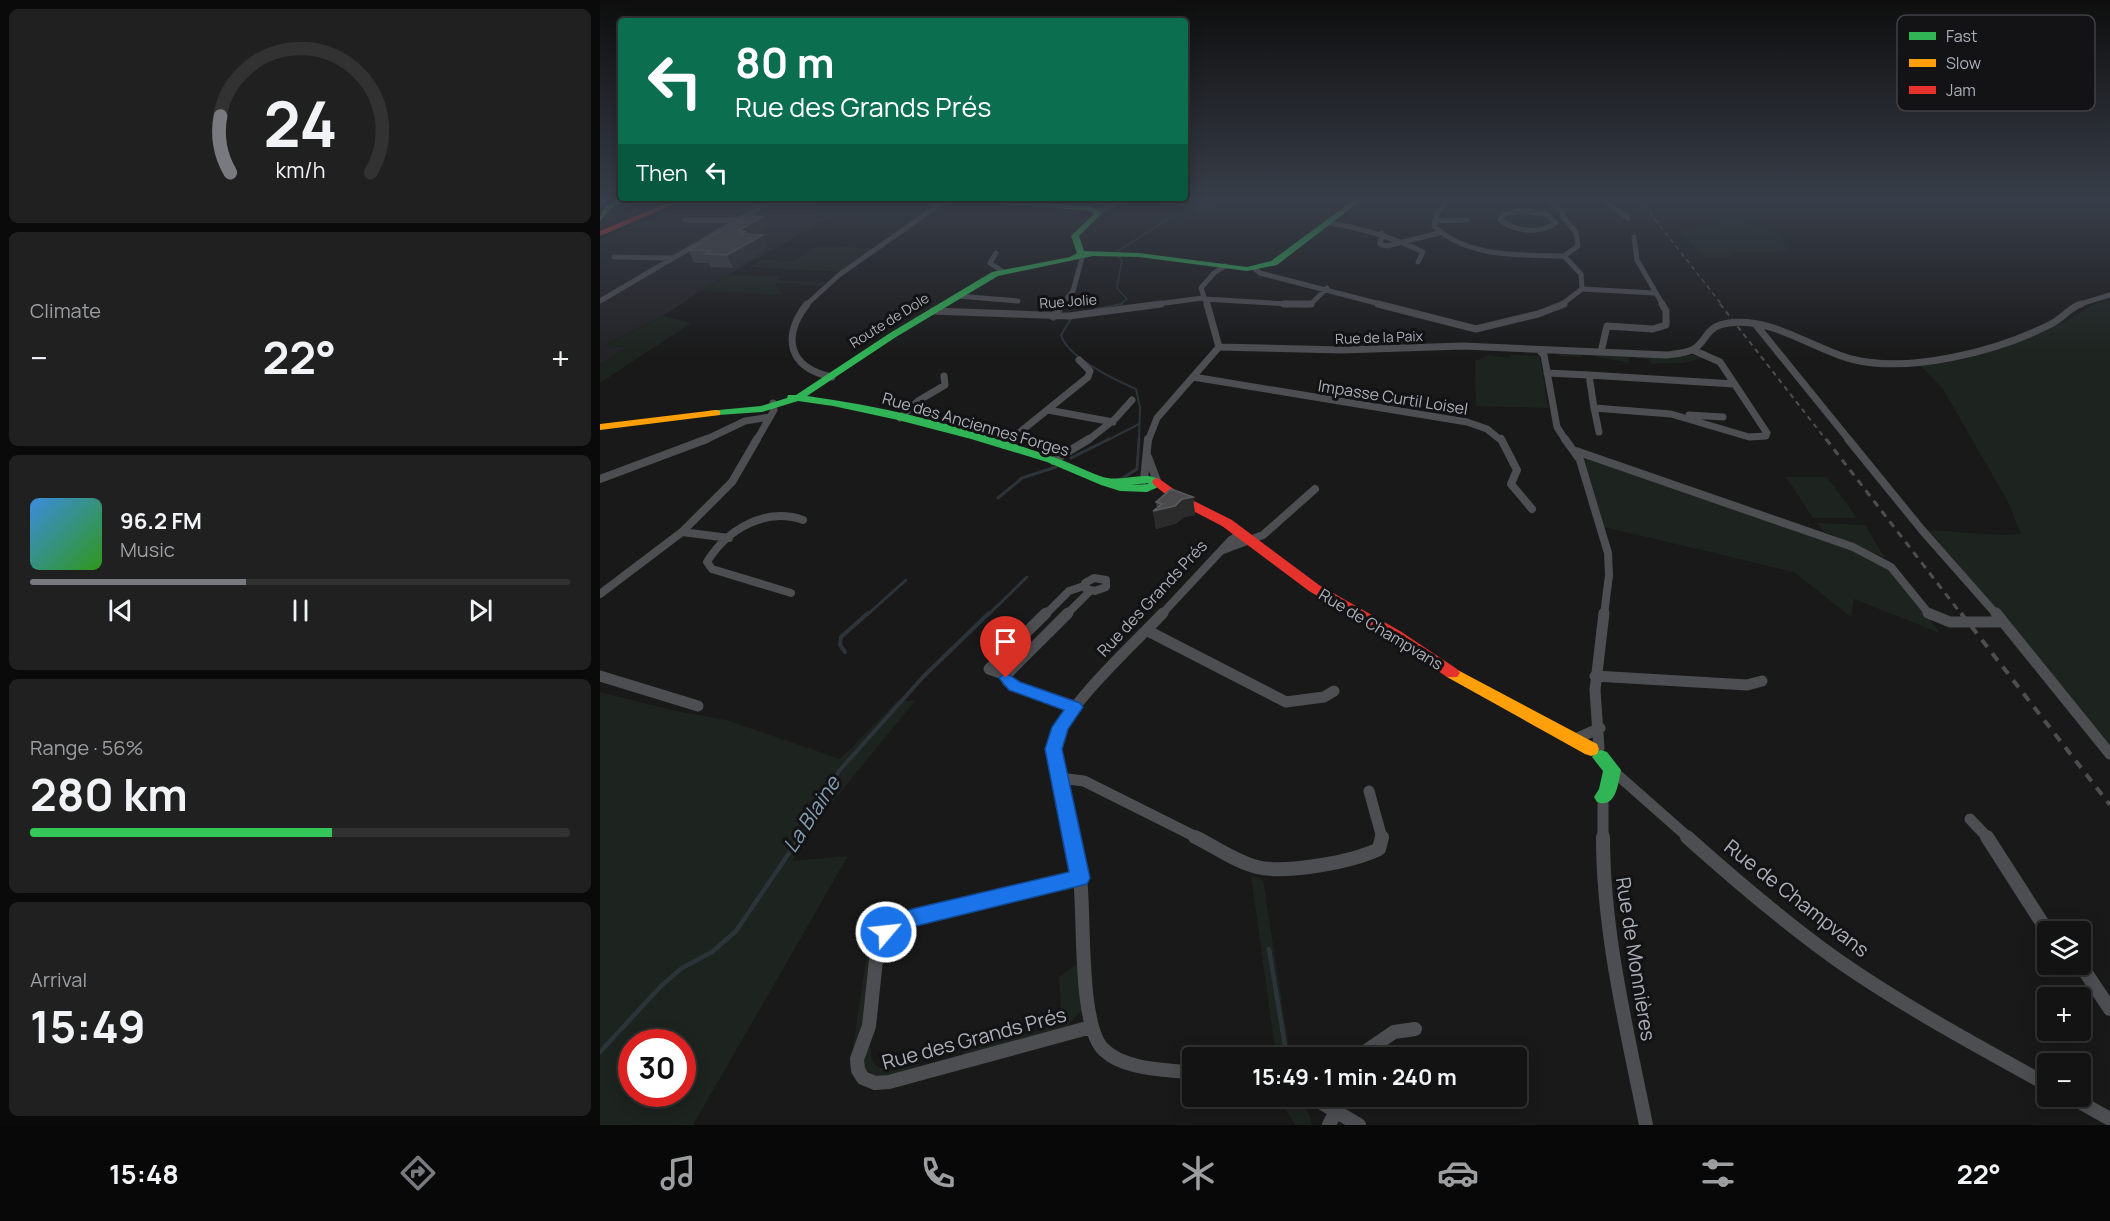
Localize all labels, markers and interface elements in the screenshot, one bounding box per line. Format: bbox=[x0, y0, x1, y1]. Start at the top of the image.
legend bbox=[1897, 15, 2095, 111]
text: Fast bbox=[1946, 25, 1977, 47]
text: 80 m bbox=[735, 33, 835, 91]
icon: left bbox=[636, 42, 714, 120]
text: Slow bbox=[1946, 52, 1981, 74]
text: Jam bbox=[1946, 79, 1976, 101]
text: 24 bbox=[263, 80, 337, 166]
text: Rue des Grands Prés bbox=[735, 88, 991, 125]
text: km/h bbox=[275, 155, 325, 184]
icon: left bbox=[700, 156, 733, 189]
text: Then bbox=[636, 158, 688, 188]
street label: Route de Dole bbox=[846, 288, 932, 352]
street label: Rue Jolie bbox=[1039, 290, 1097, 312]
text: Climate bbox=[30, 297, 101, 324]
text: 22° bbox=[262, 326, 336, 388]
street label: Rue de la Paix bbox=[1335, 326, 1424, 348]
text: − bbox=[30, 335, 48, 380]
text: + bbox=[551, 335, 570, 380]
street label: Impasse Curtil Loisel bbox=[1316, 374, 1470, 420]
street label: Rue des Anciennes Forges bbox=[880, 387, 1072, 461]
text: 96.2 FM bbox=[120, 506, 202, 536]
street label: Rue des Grands Prés bbox=[1092, 535, 1212, 661]
text: Music bbox=[120, 536, 175, 563]
street label: Rue de Champvans bbox=[1315, 583, 1447, 675]
icon: previous bbox=[104, 594, 137, 627]
icon: pause bbox=[284, 594, 317, 627]
icon: next bbox=[464, 594, 497, 627]
pin bbox=[980, 616, 1031, 678]
icon: arrive bbox=[989, 625, 1022, 658]
text: Range · 56% bbox=[30, 734, 144, 761]
text: 280 km bbox=[30, 763, 188, 825]
water label: La Blaine bbox=[776, 769, 847, 858]
street label: Rue de Champvans bbox=[1719, 833, 1875, 963]
street label: Rue de Monnières bbox=[1610, 875, 1662, 1043]
position arrow bbox=[854, 900, 918, 964]
map controls bbox=[2037, 921, 2091, 1107]
button: layers bbox=[2037, 921, 2091, 975]
text: Arrival bbox=[30, 966, 87, 993]
button: + bbox=[2037, 987, 2091, 1041]
text: 15:49 bbox=[30, 995, 146, 1057]
street label: Rue des Grands Prés bbox=[879, 1000, 1069, 1076]
speed limit sign: 30 bbox=[618, 1029, 696, 1107]
button: − bbox=[2037, 1053, 2091, 1107]
text: 15:49 · 1 min · 240 m bbox=[1252, 1062, 1457, 1092]
icon: directions bbox=[397, 1152, 439, 1194]
icon: music bbox=[657, 1152, 699, 1194]
icon: phone bbox=[917, 1152, 959, 1194]
icon: climate bbox=[1177, 1152, 1219, 1194]
icon: car bbox=[1437, 1152, 1479, 1194]
icon: filters bbox=[1697, 1152, 1739, 1194]
text: 15:48 bbox=[109, 1155, 179, 1192]
text: 22° bbox=[1957, 1155, 2001, 1192]

